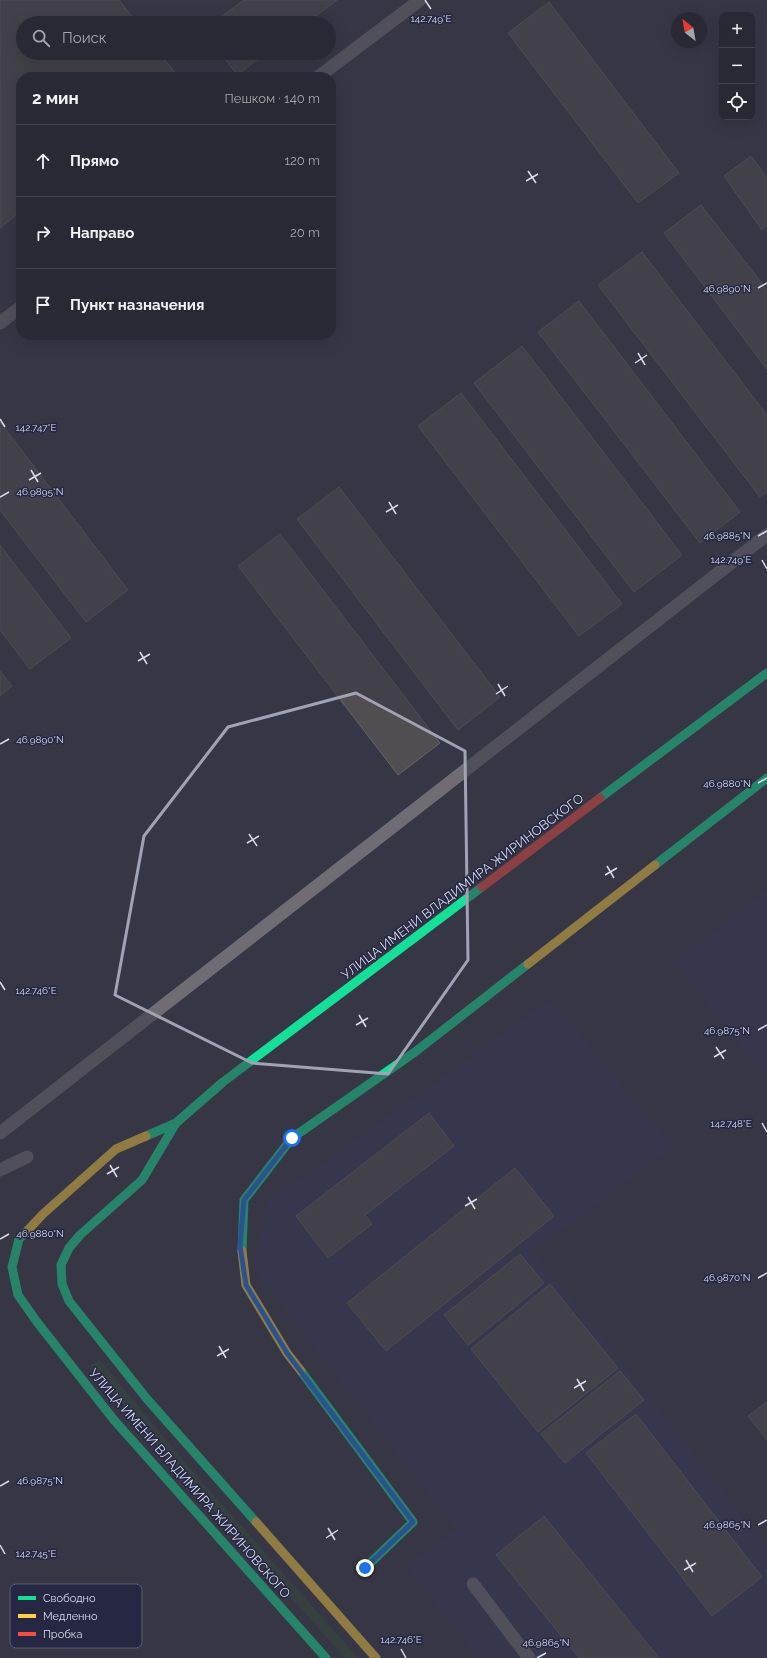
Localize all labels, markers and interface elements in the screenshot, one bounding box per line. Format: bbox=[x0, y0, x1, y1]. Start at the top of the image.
north arrow bbox=[671, 12, 707, 48]
map controls bbox=[719, 12, 755, 120]
button: + bbox=[719, 12, 755, 48]
text: 142.749°E bbox=[410, 13, 452, 24]
search box bbox=[16, 16, 336, 60]
icon: search bbox=[30, 27, 52, 49]
text: Поиск bbox=[62, 29, 107, 47]
button: − bbox=[719, 48, 755, 84]
button: locate bbox=[719, 84, 755, 120]
text: 2 мин bbox=[32, 88, 79, 108]
text: Пешком · 140 m bbox=[224, 91, 320, 106]
icon: ahead bbox=[32, 150, 54, 172]
text: Прямо bbox=[70, 152, 119, 170]
text: 120 m bbox=[284, 153, 320, 168]
icon: right bbox=[32, 222, 54, 244]
text: Направо bbox=[70, 224, 134, 242]
text: 20 m bbox=[290, 225, 320, 240]
text: 46.9890°N bbox=[703, 283, 751, 294]
icon: arrive bbox=[32, 294, 54, 316]
text: Пункт назначения bbox=[70, 296, 204, 314]
text: 142.747°E bbox=[16, 422, 56, 433]
text: 46.9895°N bbox=[17, 486, 63, 497]
text: 46.9885°N bbox=[704, 530, 750, 541]
text: 142.749°E bbox=[710, 554, 752, 565]
text: 46.9890°N bbox=[16, 734, 64, 745]
text: 46.9880°N bbox=[703, 778, 751, 789]
street label: УЛИЦА ИМЕНИ ВЛАДИМИРА ЖИРИНОВСКОГО bbox=[338, 790, 586, 982]
text: 142.746°E bbox=[15, 985, 57, 996]
text: 46.9875°N bbox=[704, 1025, 750, 1036]
text: 142.748°E bbox=[710, 1118, 752, 1129]
route start bbox=[283, 1129, 301, 1147]
text: 46.9880°N bbox=[16, 1228, 64, 1239]
text: 46.9870°N bbox=[704, 1272, 750, 1283]
street label: УЛИЦА ИМЕНИ ВЛАДИМИРА ЖИРИНОВСКОГО bbox=[86, 1366, 294, 1601]
text: 46.9875°N bbox=[17, 1475, 63, 1486]
text: 46.9865°N bbox=[703, 1519, 751, 1530]
text: 142.745°E bbox=[15, 1548, 57, 1559]
route end bbox=[356, 1559, 374, 1577]
legend bbox=[10, 1584, 142, 1648]
text: Свободно bbox=[43, 1592, 96, 1605]
text: Медленно bbox=[43, 1610, 98, 1623]
text: Пробка bbox=[43, 1628, 83, 1641]
text: 142.746°E bbox=[380, 1634, 422, 1645]
text: 46.9865°N bbox=[522, 1637, 570, 1648]

